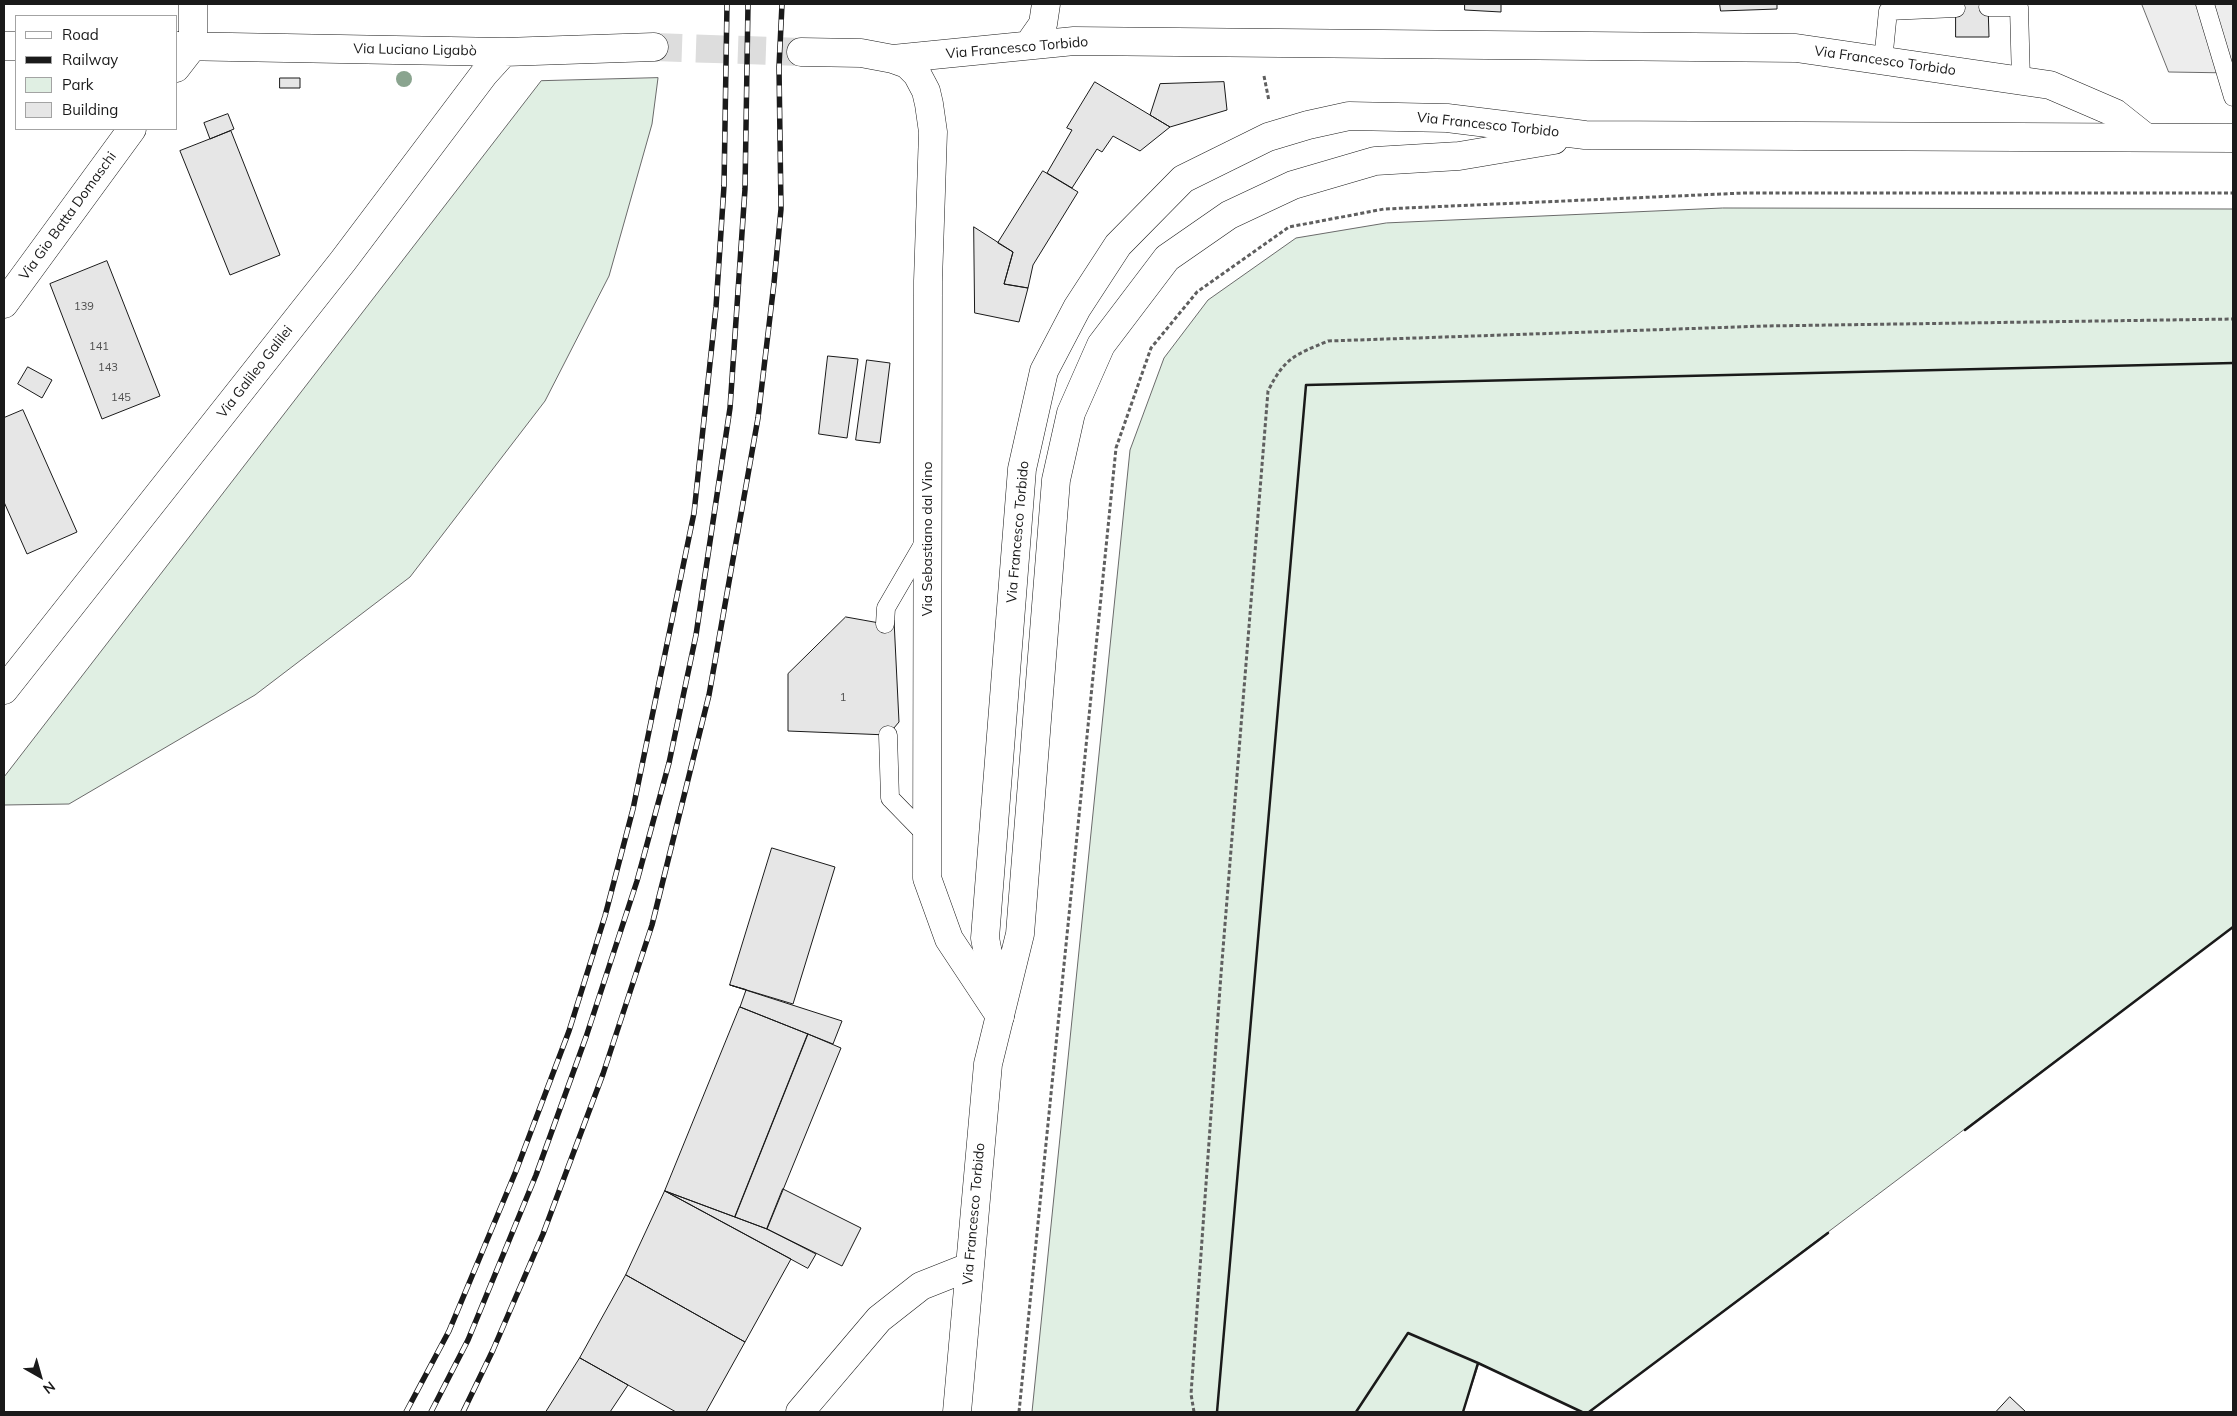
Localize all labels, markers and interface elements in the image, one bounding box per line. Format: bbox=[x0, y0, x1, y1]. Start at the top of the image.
legend bbox=[15, 15, 178, 130]
text: Road bbox=[62, 25, 99, 44]
street label: Via Francesco Torbido bbox=[945, 33, 1089, 63]
street label: Via Luciano Ligabò bbox=[353, 41, 477, 59]
street label: Via Francesco Torbido bbox=[1813, 43, 1957, 79]
text: Railway bbox=[62, 50, 118, 69]
text: Park bbox=[62, 75, 94, 94]
text: Building bbox=[62, 100, 118, 119]
street label: Via Francesco Torbido bbox=[1416, 109, 1560, 141]
street label: Via Gio Batta Domaschi bbox=[16, 149, 120, 283]
house number: 139 bbox=[74, 300, 94, 314]
street label: Via Galileo Galilei bbox=[214, 322, 296, 422]
house number: 141 bbox=[89, 340, 109, 354]
house number: 143 bbox=[98, 361, 118, 375]
house number: 145 bbox=[111, 391, 131, 405]
street label: Via Francesco Torbido bbox=[1003, 460, 1033, 604]
street label: Via Sebastiano dal Vino bbox=[920, 462, 936, 616]
house number: 1 bbox=[840, 691, 846, 705]
street label: Via Francesco Torbido bbox=[959, 1142, 989, 1286]
north arrow bbox=[15, 1351, 65, 1401]
text: N bbox=[40, 1377, 59, 1398]

